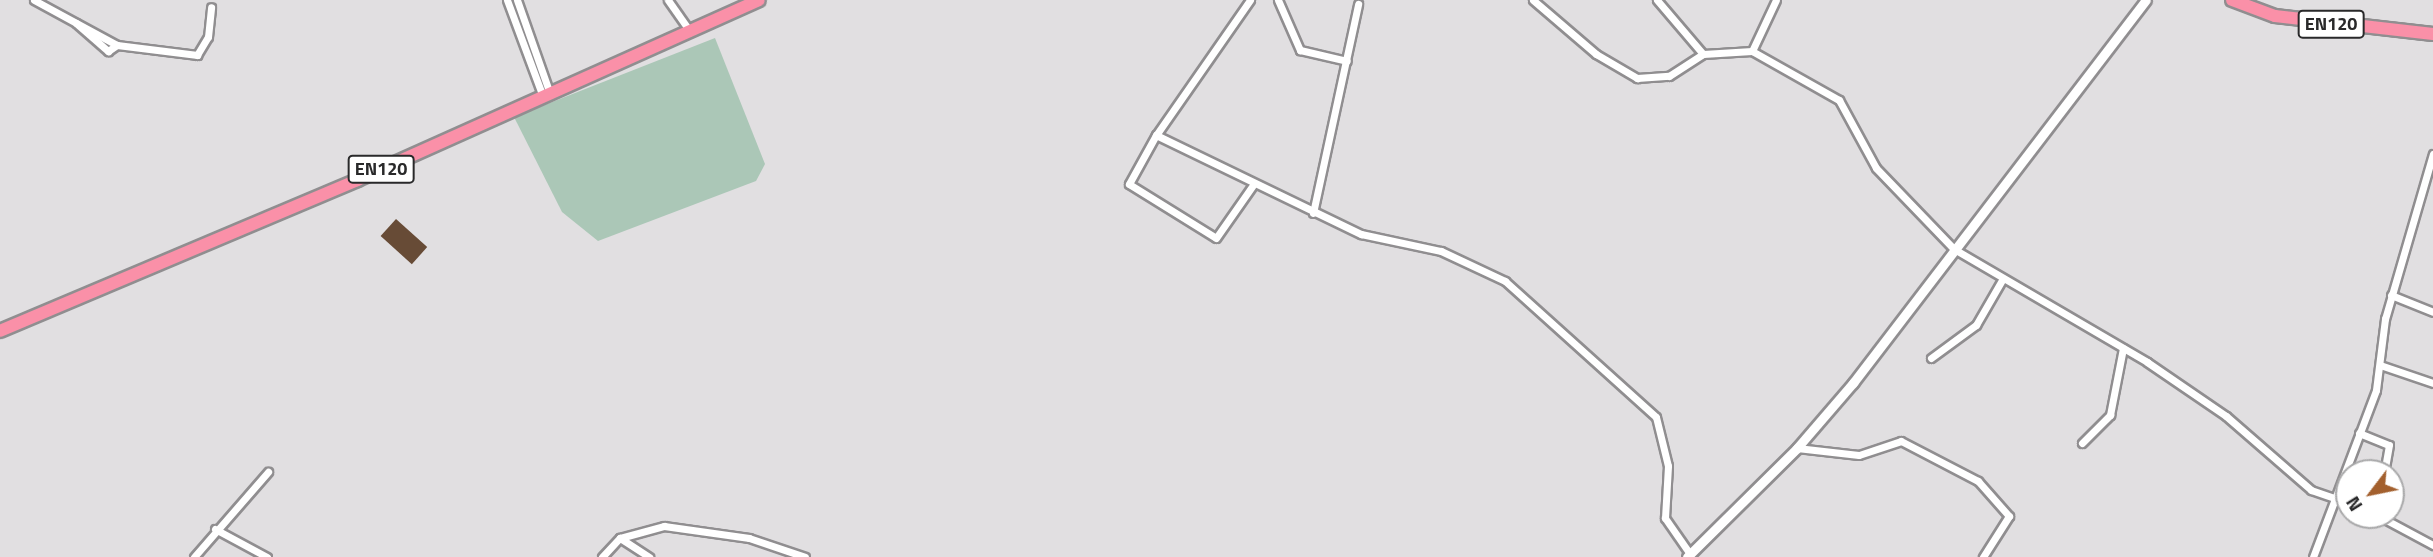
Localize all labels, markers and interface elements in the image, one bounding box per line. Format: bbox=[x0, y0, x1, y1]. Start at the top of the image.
road number: EN120 bbox=[2296, 9, 2366, 38]
road number: EN120 bbox=[346, 154, 416, 184]
north arrow bbox=[2335, 459, 2405, 529]
text: N bbox=[2338, 491, 2369, 518]

